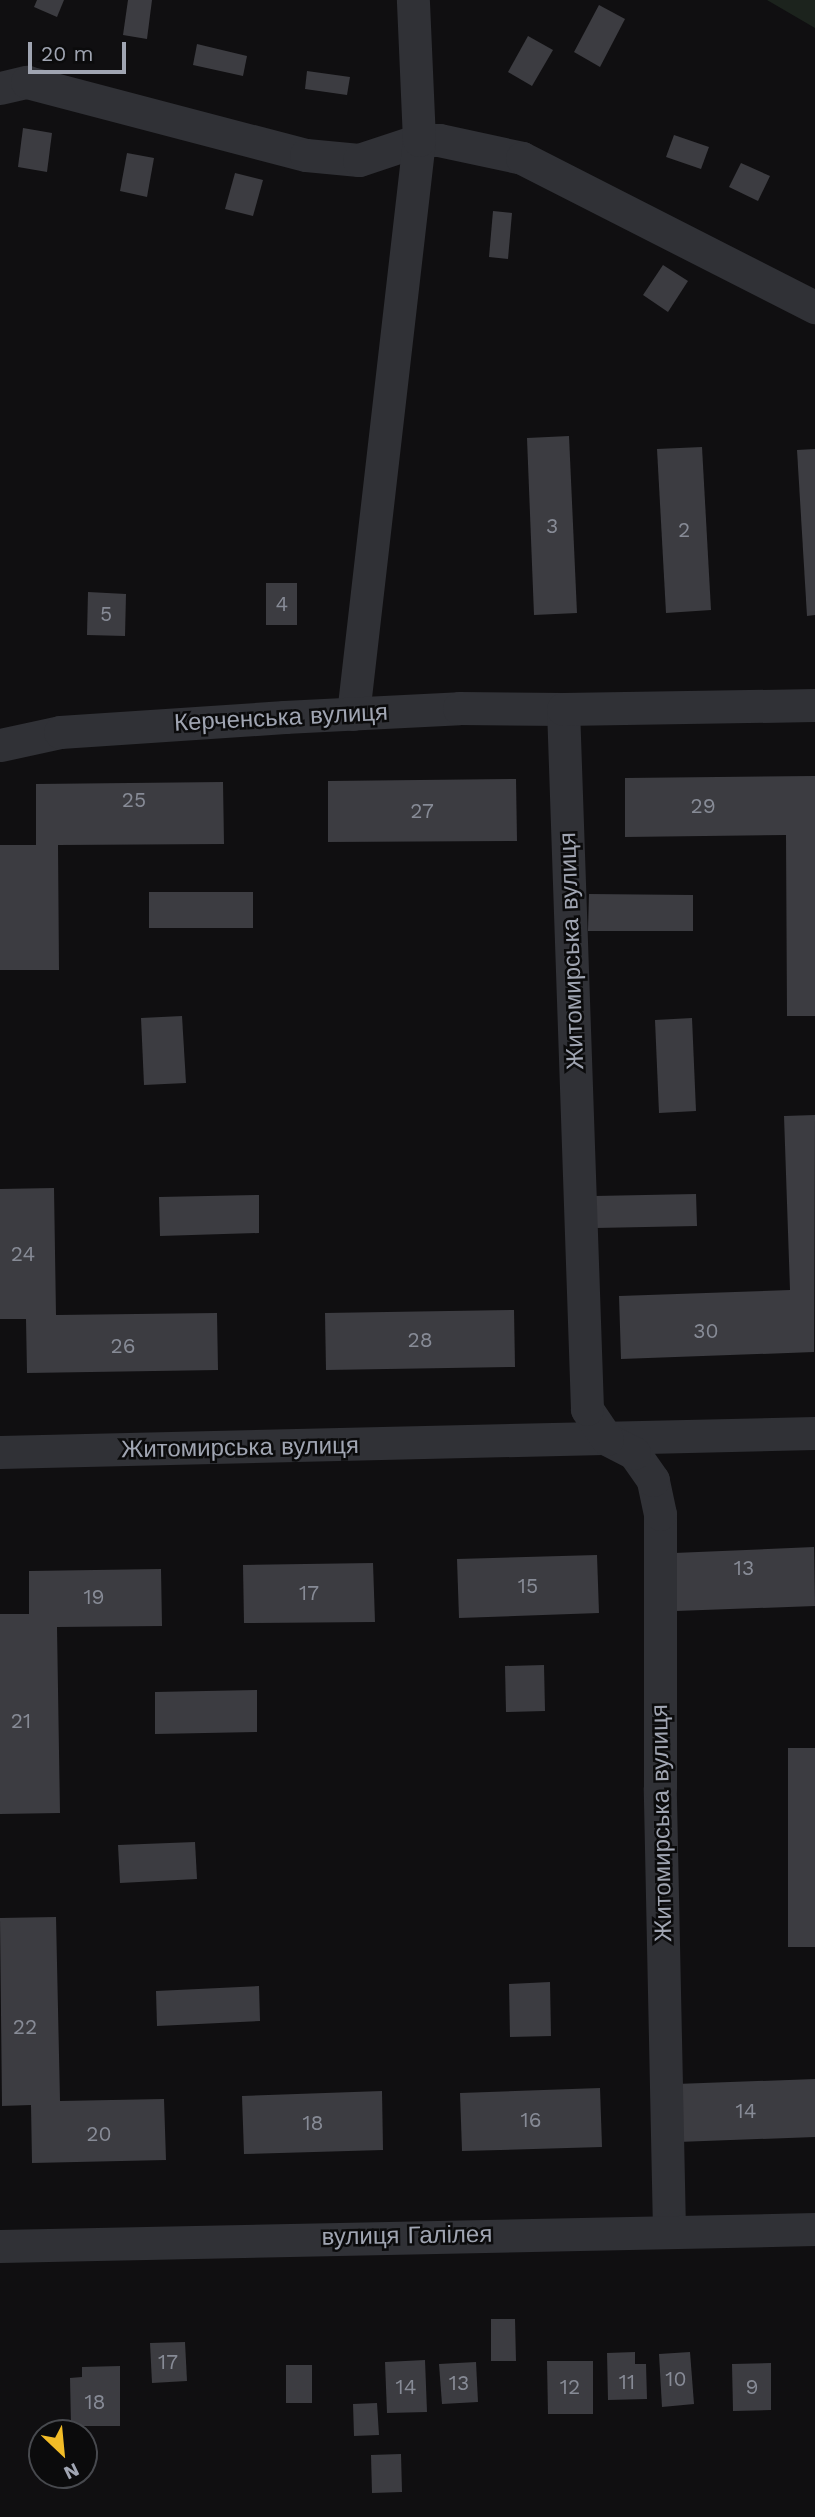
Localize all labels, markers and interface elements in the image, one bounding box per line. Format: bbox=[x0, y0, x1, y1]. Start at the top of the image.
scale bar bbox=[32, 28, 130, 72]
text: 20 m bbox=[41, 41, 93, 66]
house number: 3 bbox=[546, 513, 558, 539]
house number: 2 bbox=[678, 517, 690, 543]
house number: 4 bbox=[276, 591, 288, 617]
house number: 5 bbox=[100, 601, 112, 627]
street label: Керченська вулиця bbox=[173, 698, 389, 738]
house number: 25 bbox=[122, 787, 146, 813]
house number: 29 bbox=[690, 793, 716, 819]
house number: 27 bbox=[410, 798, 434, 824]
street label: Житомирська вулиця bbox=[553, 832, 591, 1070]
house number: 24 bbox=[11, 1241, 35, 1267]
house number: 30 bbox=[693, 1318, 719, 1344]
house number: 28 bbox=[407, 1327, 433, 1353]
house number: 26 bbox=[110, 1333, 136, 1359]
street label: Житомирська вулиця bbox=[121, 1432, 359, 1464]
house number: 13 bbox=[734, 1555, 754, 1581]
house number: 15 bbox=[518, 1573, 538, 1599]
house number: 17 bbox=[299, 1580, 319, 1606]
house number: 19 bbox=[83, 1584, 105, 1610]
street label: Житомирська вулиця bbox=[646, 1704, 678, 1942]
house number: 21 bbox=[11, 1708, 31, 1734]
house number: 22 bbox=[13, 2014, 37, 2040]
house number: 14 bbox=[735, 2098, 757, 2124]
house number: 16 bbox=[521, 2107, 541, 2133]
house number: 18 bbox=[302, 2110, 324, 2136]
house number: 20 bbox=[86, 2121, 112, 2147]
street label: вулиця Галілея bbox=[321, 2220, 493, 2252]
house number: 17 bbox=[158, 2349, 178, 2375]
house number: 10 bbox=[665, 2366, 687, 2392]
house number: 11 bbox=[619, 2369, 635, 2395]
house number: 13 bbox=[449, 2370, 469, 2396]
house number: 14 bbox=[395, 2374, 417, 2400]
house number: 12 bbox=[560, 2374, 580, 2400]
house number: 9 bbox=[746, 2374, 758, 2400]
house number: 18 bbox=[84, 2389, 106, 2415]
north arrow bbox=[28, 2419, 98, 2489]
text: N bbox=[60, 2458, 83, 2485]

